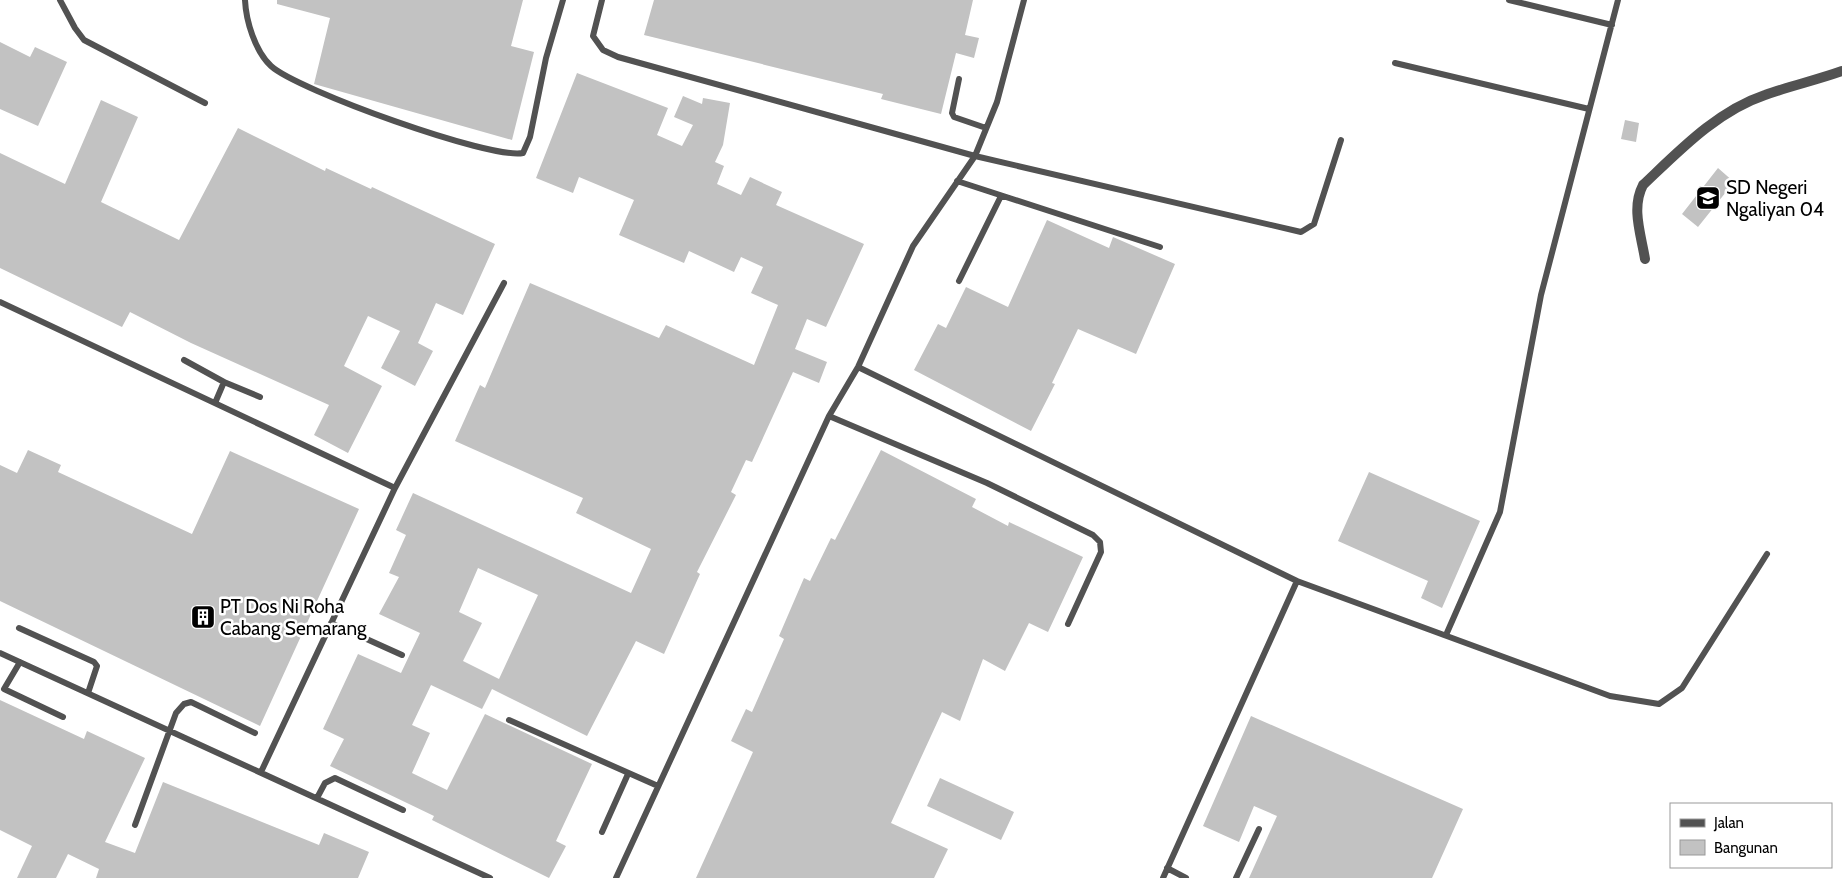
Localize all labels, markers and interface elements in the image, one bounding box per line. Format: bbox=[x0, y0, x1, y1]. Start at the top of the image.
place label: SD Negeri Ngaliyan 04 bbox=[1726, 176, 1824, 221]
school or university icon: SD Negeri Ngaliyan 04 bbox=[1695, 185, 1721, 211]
place label: PT Dos Ni Roha Cabang Semarang bbox=[220, 595, 367, 640]
building icon: PT Dos Ni Roha Cabang Semarang bbox=[190, 604, 216, 630]
legend bbox=[1670, 803, 1832, 868]
text: Jalan bbox=[1713, 814, 1744, 832]
text: Bangunan bbox=[1714, 839, 1778, 857]

